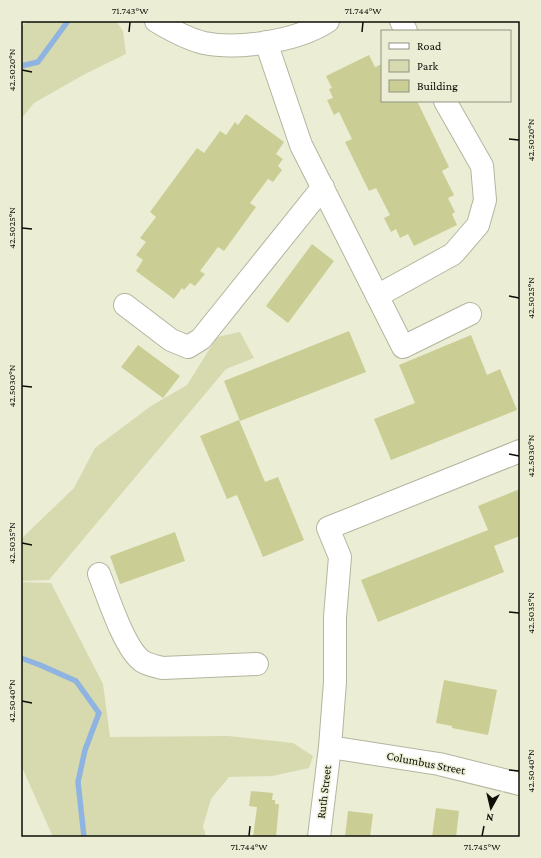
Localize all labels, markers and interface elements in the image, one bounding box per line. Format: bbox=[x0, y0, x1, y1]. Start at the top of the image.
text: 71.743°W bbox=[112, 5, 149, 16]
text: 71.744°W bbox=[344, 5, 382, 16]
legend bbox=[381, 30, 511, 102]
text: Road bbox=[417, 39, 442, 53]
text: 42.5020°N bbox=[6, 48, 17, 91]
text: Park bbox=[417, 59, 439, 73]
text: Building bbox=[417, 79, 458, 93]
text: 42.5020°N bbox=[525, 118, 536, 161]
text: 42.5025°N bbox=[6, 207, 17, 249]
text: 42.5025°N bbox=[525, 277, 536, 319]
text: 42.5030°N bbox=[6, 364, 17, 407]
text: 42.5030°N bbox=[525, 434, 536, 477]
text: 42.5035°N bbox=[6, 522, 17, 564]
text: 42.5035°N bbox=[525, 592, 536, 634]
text: 42.5040°N bbox=[6, 679, 17, 723]
street label: Columbus Street bbox=[386, 749, 467, 778]
text: 42.5040°N bbox=[525, 749, 536, 793]
street label: Ruth Street bbox=[314, 764, 334, 819]
north arrow bbox=[471, 788, 511, 828]
text: N bbox=[485, 811, 494, 824]
text: 71.744°W bbox=[230, 841, 268, 852]
text: 71.745°W bbox=[464, 841, 501, 852]

